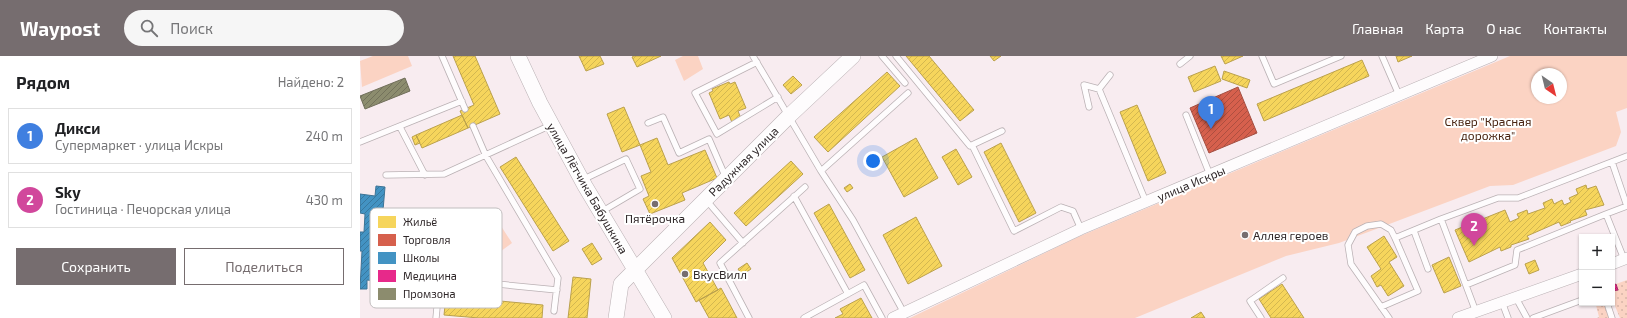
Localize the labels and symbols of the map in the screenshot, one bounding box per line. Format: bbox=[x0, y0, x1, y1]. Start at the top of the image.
north arrow bbox=[1531, 68, 1567, 104]
pin: 1 bbox=[1198, 96, 1224, 129]
park label: Сквер "Красная дорожка" bbox=[1444, 114, 1532, 142]
street label: улица Лётчика Бабушкина bbox=[544, 120, 631, 257]
street label: Радужная улица bbox=[705, 123, 781, 199]
your location bbox=[863, 151, 883, 171]
street label: улица Искры bbox=[1155, 162, 1227, 205]
marker: Пятёрочка bbox=[650, 199, 660, 209]
legend bbox=[370, 208, 502, 308]
place label: Пятёрочка bbox=[625, 211, 685, 225]
pin: 2 bbox=[1461, 213, 1487, 246]
text: Жильё bbox=[403, 215, 437, 228]
place label: Аллея героев bbox=[1253, 228, 1329, 242]
marker: Аллея героев bbox=[1240, 230, 1250, 240]
text: Торговля bbox=[403, 233, 450, 246]
text: Школы bbox=[403, 251, 439, 264]
place label: ВкусВилл bbox=[693, 267, 747, 282]
text: Медицина bbox=[403, 269, 457, 282]
marker: ВкусВилл bbox=[680, 269, 690, 279]
text: Промзона bbox=[403, 287, 455, 300]

